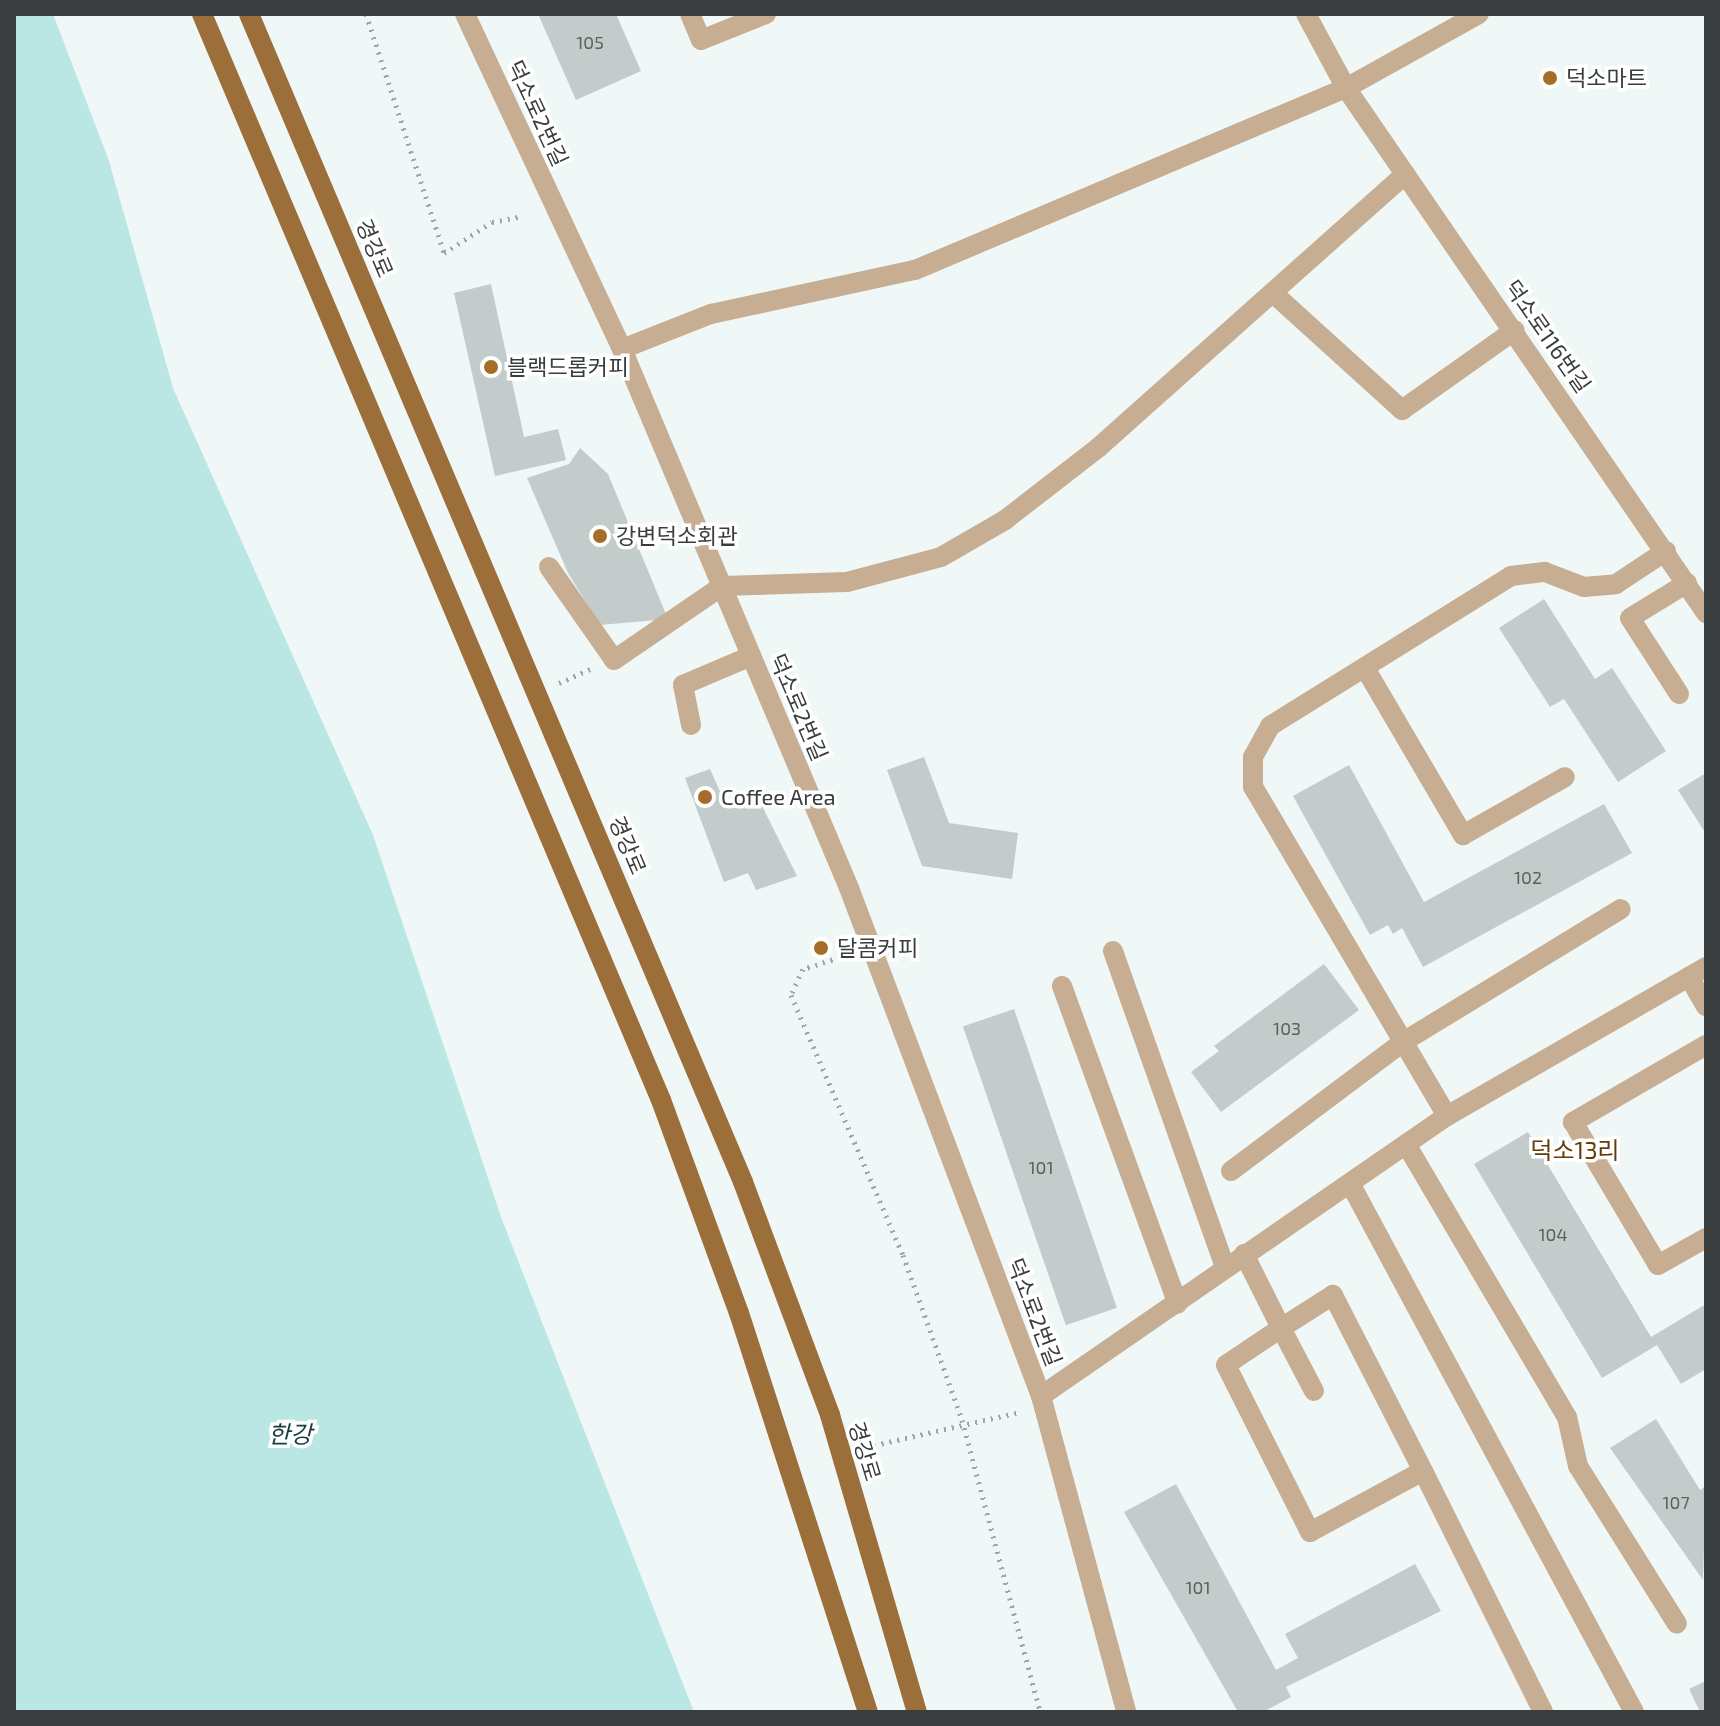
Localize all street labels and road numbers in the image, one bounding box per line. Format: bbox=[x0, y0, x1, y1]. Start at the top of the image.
street label: 덕소로2번길 bbox=[502, 56, 574, 170]
street label: 경강로 bbox=[351, 215, 399, 281]
street label: 덕소로116번길 bbox=[1500, 275, 1596, 397]
street label: 덕소로2번길 bbox=[765, 650, 833, 764]
street label: 경강로 bbox=[604, 812, 652, 878]
street label: 덕소로2번길 bbox=[1002, 1254, 1068, 1370]
street label: 경강로 bbox=[844, 1418, 886, 1484]

